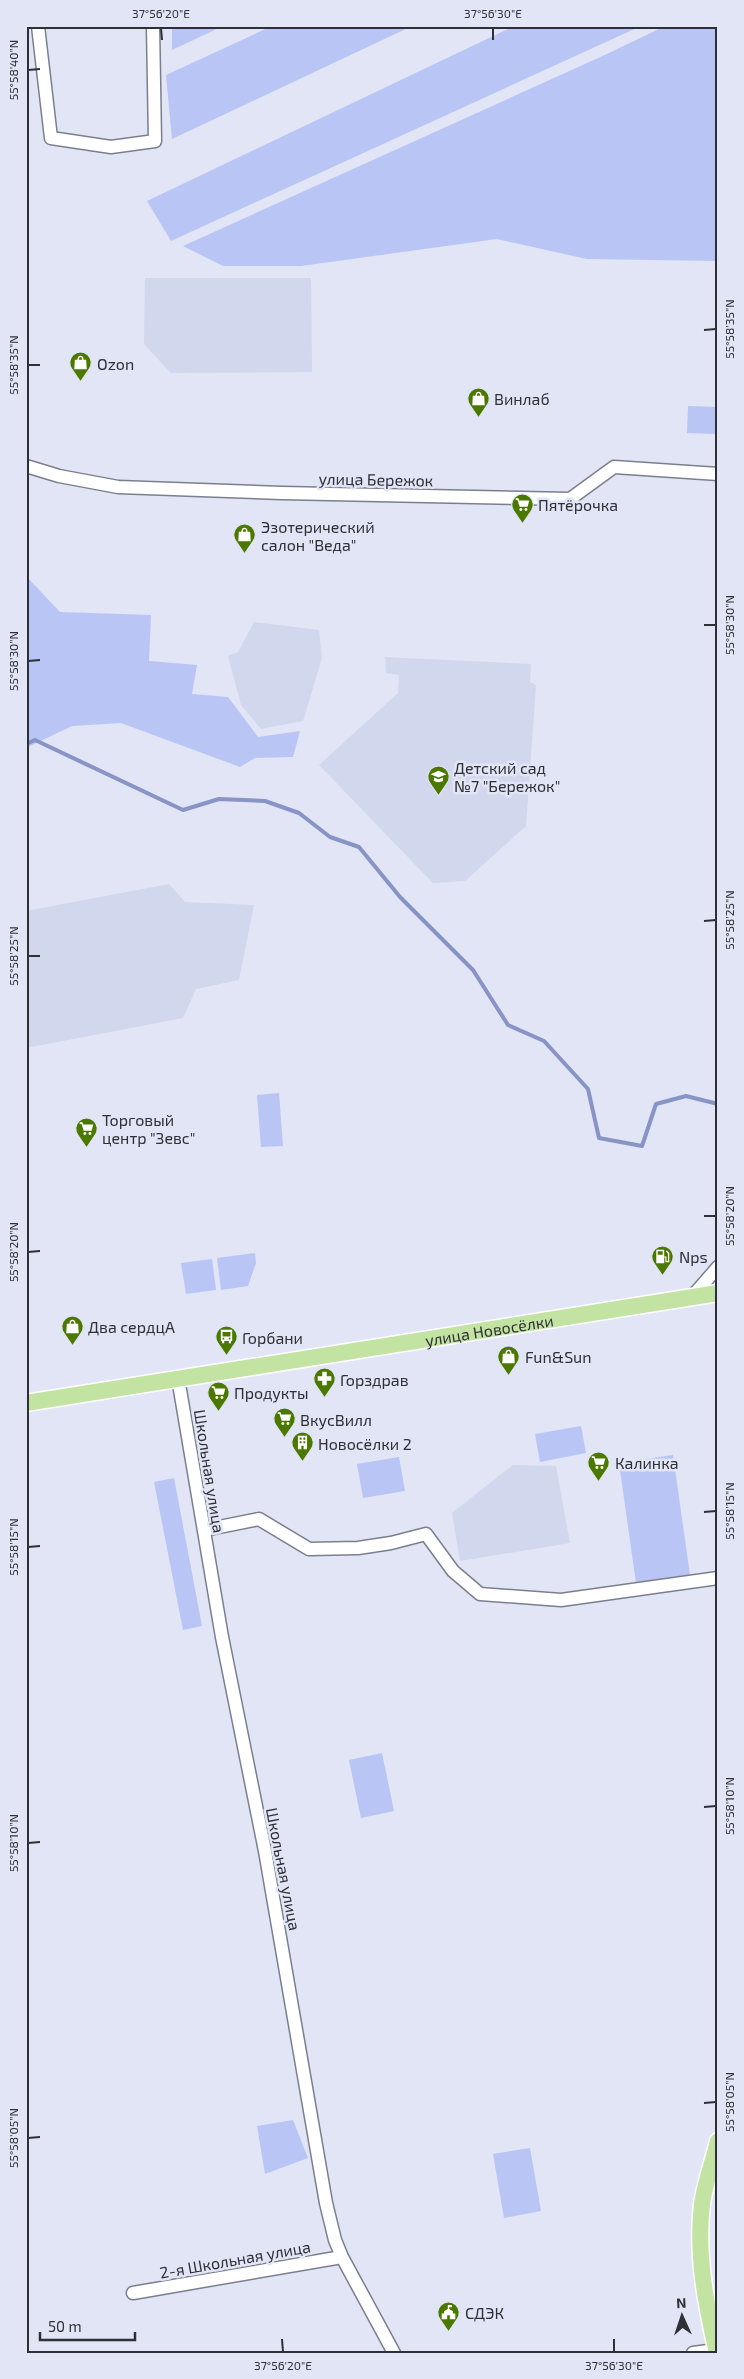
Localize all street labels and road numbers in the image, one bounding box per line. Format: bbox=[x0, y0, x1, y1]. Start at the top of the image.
street label: улица Бережок bbox=[319, 469, 434, 491]
street label: улица Новосёлки bbox=[424, 1310, 555, 1350]
street label: Школьная улица bbox=[190, 1408, 229, 1534]
street label: Школьная улица bbox=[262, 1806, 305, 1932]
street label: 2-я Школьная улица bbox=[158, 2236, 312, 2283]

